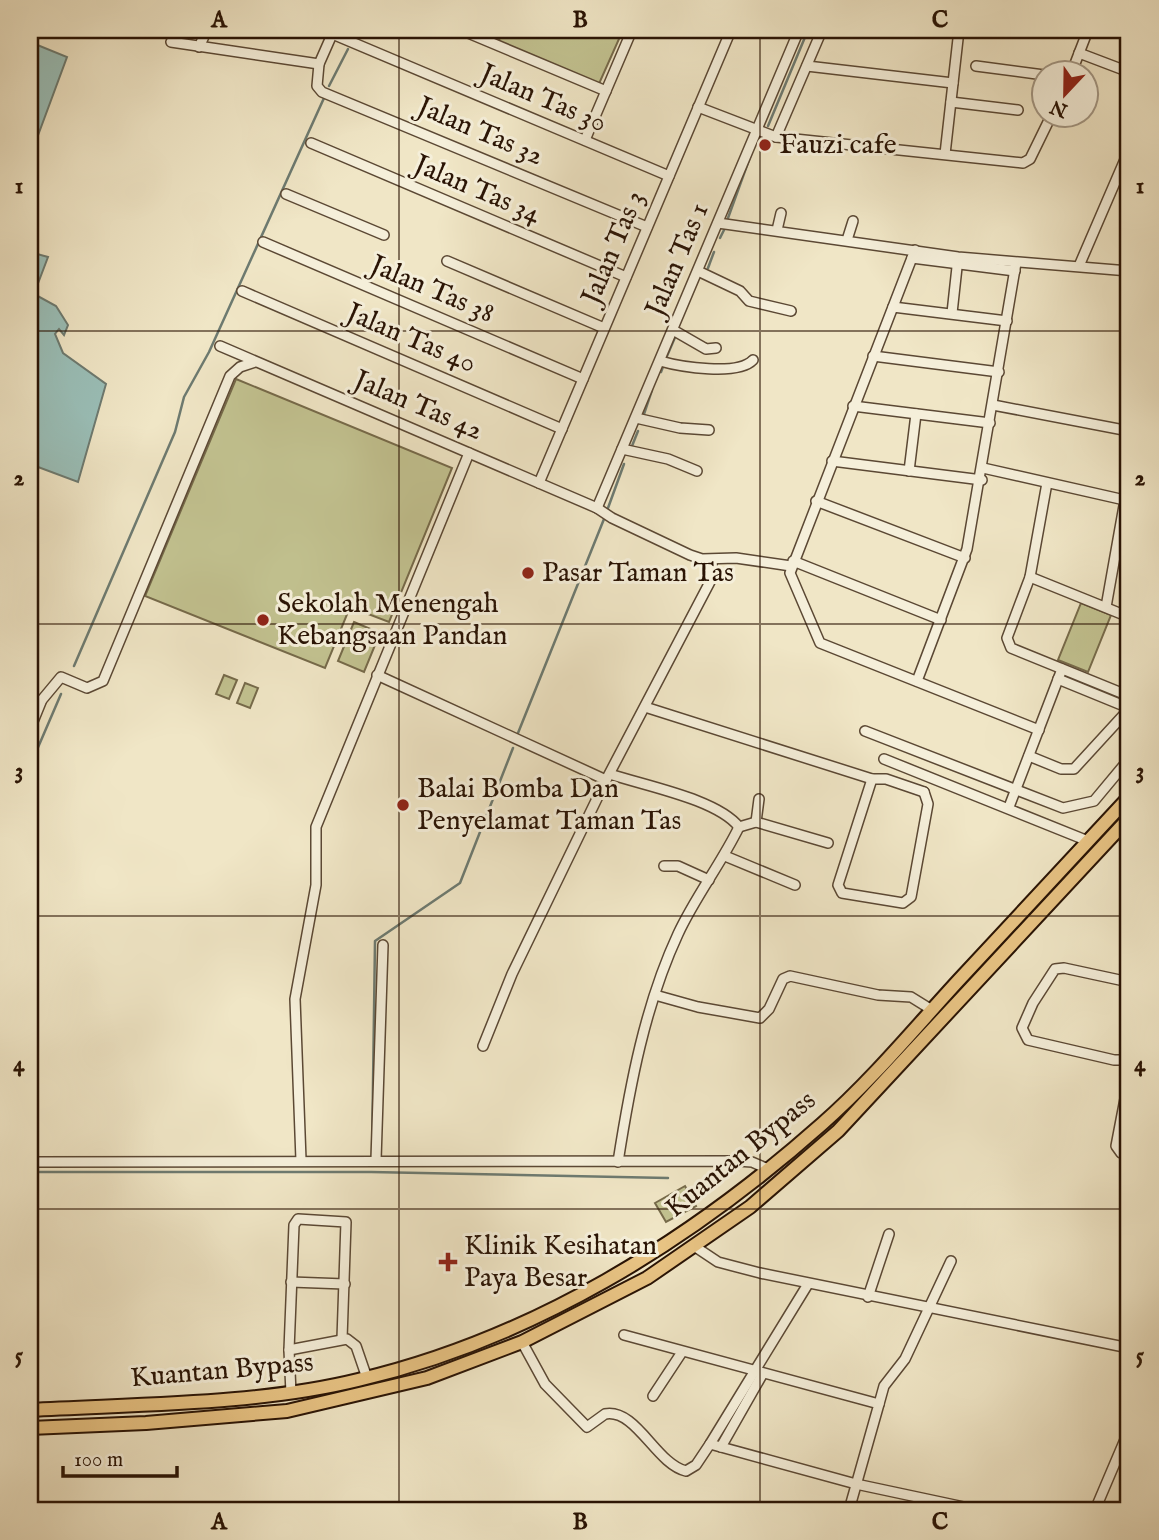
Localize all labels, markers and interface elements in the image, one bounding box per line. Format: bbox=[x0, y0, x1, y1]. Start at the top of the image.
text: A bbox=[210, 6, 228, 35]
text: B bbox=[572, 6, 588, 35]
text: C bbox=[932, 6, 949, 35]
street label: Jalan Tas 30 bbox=[472, 56, 612, 141]
north arrow bbox=[1030, 60, 1100, 130]
street label: Jalan Tas 32 bbox=[409, 89, 548, 174]
text: N bbox=[1047, 93, 1072, 122]
place label: Fauzi cafe bbox=[779, 128, 897, 163]
marker: Fauzi cafe bbox=[757, 137, 773, 153]
street label: Jalan Tas 34 bbox=[406, 147, 546, 232]
text: 1 bbox=[15, 172, 23, 201]
text: 1 bbox=[1136, 172, 1144, 201]
street label: Jalan Tas 3 bbox=[573, 186, 654, 313]
street label: Jalan Tas 1 bbox=[637, 198, 718, 325]
street label: Jalan Tas 38 bbox=[362, 247, 499, 332]
street label: Jalan Tas 40 bbox=[338, 295, 481, 382]
street label: Jalan Tas 42 bbox=[345, 362, 488, 449]
text: 2 bbox=[14, 464, 25, 493]
text: 2 bbox=[1135, 464, 1146, 493]
place label: Pasar Taman Tas bbox=[542, 556, 734, 591]
marker: Pasar Taman Tas bbox=[520, 565, 536, 581]
place label: Sekolah Menengah Kebangsaan Pandan bbox=[277, 587, 507, 654]
marker: Sekolah Menengah Kebangsaan Pandan bbox=[255, 612, 271, 628]
text: 3 bbox=[15, 757, 23, 786]
text: 3 bbox=[1136, 757, 1144, 786]
place label: Balai Bomba Dan Penyelamat Taman Tas bbox=[417, 772, 681, 839]
marker: Balai Bomba Dan Penyelamat Taman Tas bbox=[395, 797, 411, 813]
text: 4 bbox=[13, 1050, 25, 1079]
text: 4 bbox=[1134, 1050, 1146, 1079]
street label: Kuantan Bypass bbox=[659, 1084, 823, 1226]
place label: Klinik Kesihatan Paya Besar bbox=[464, 1229, 657, 1296]
marker: Klinik Kesihatan Paya Besar bbox=[438, 1252, 458, 1272]
text: 5 bbox=[15, 1342, 24, 1371]
text: 5 bbox=[1136, 1342, 1145, 1371]
street label: Kuantan Bypass bbox=[129, 1346, 315, 1396]
scale bar bbox=[63, 1435, 177, 1479]
text: 100 m bbox=[74, 1447, 123, 1474]
text: A bbox=[210, 1508, 228, 1537]
text: B bbox=[572, 1508, 588, 1537]
text: C bbox=[932, 1508, 949, 1537]

